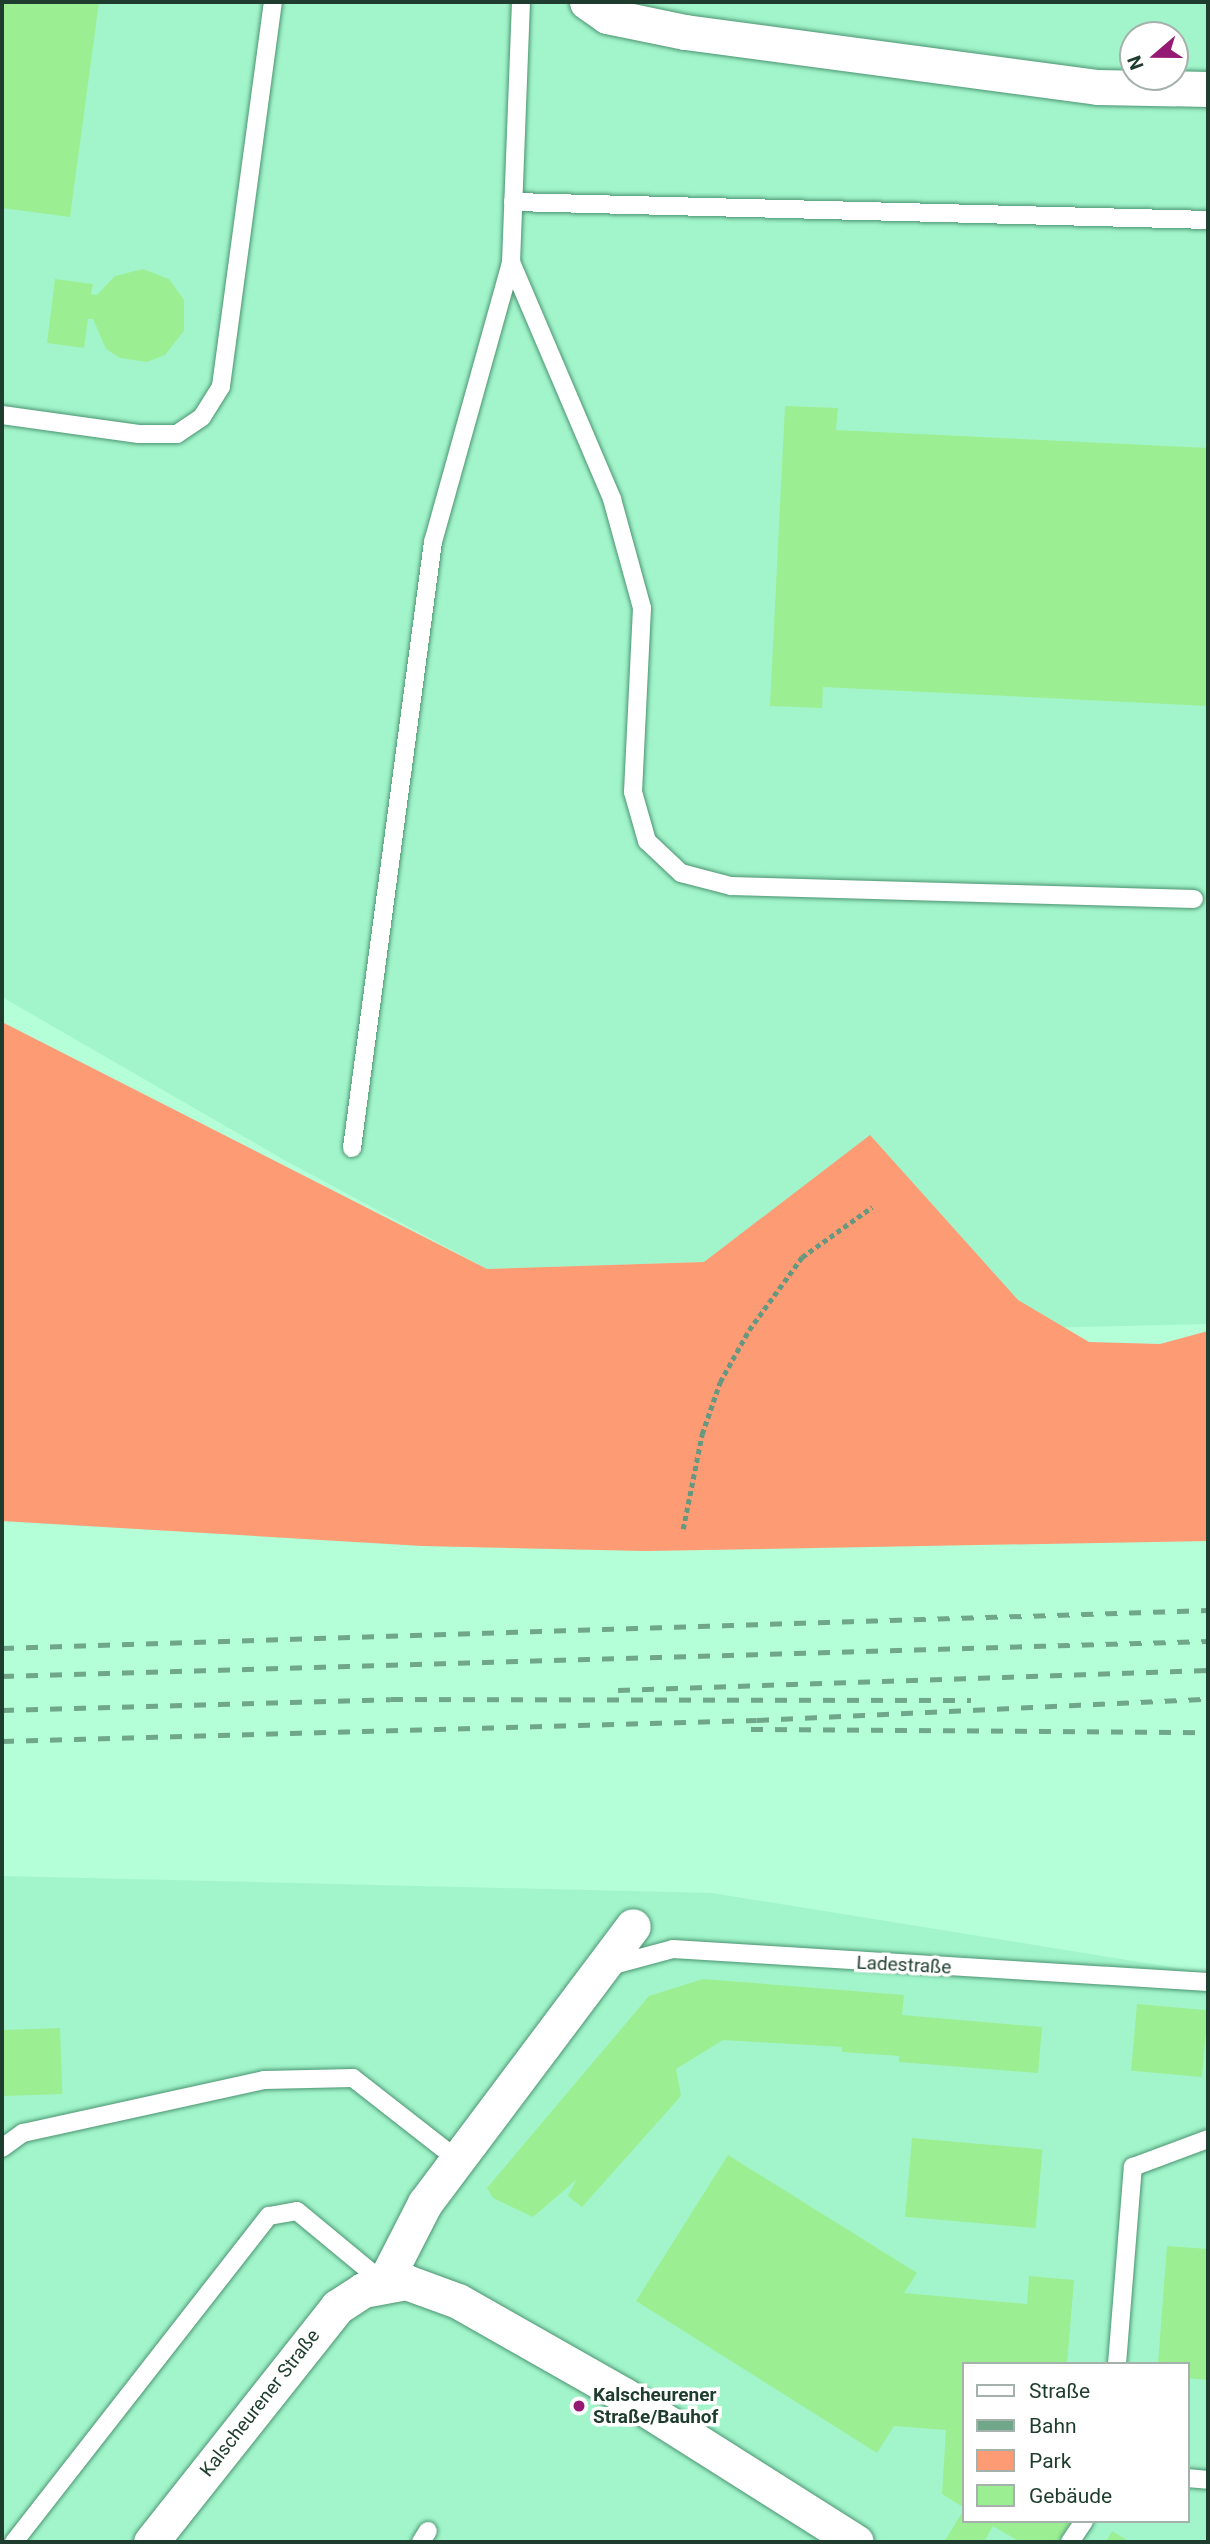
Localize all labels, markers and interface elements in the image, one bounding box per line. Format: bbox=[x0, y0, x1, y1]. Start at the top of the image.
north arrow bbox=[1119, 21, 1189, 91]
text: N bbox=[1123, 52, 1149, 73]
street label: Ladestraße bbox=[856, 1951, 952, 1979]
street label: Kalscheurener Straße bbox=[195, 2325, 325, 2481]
legend bbox=[962, 2362, 1189, 2523]
text: Straße bbox=[1029, 2379, 1090, 2403]
place label: Kalscheurener Straße/Bauhof bbox=[593, 2384, 718, 2428]
marker: Kalscheurener Straße/Bauhof bbox=[571, 2398, 587, 2414]
text: Bahn bbox=[1029, 2414, 1077, 2438]
text: Park bbox=[1029, 2449, 1071, 2473]
text: Gebäude bbox=[1029, 2484, 1112, 2508]

